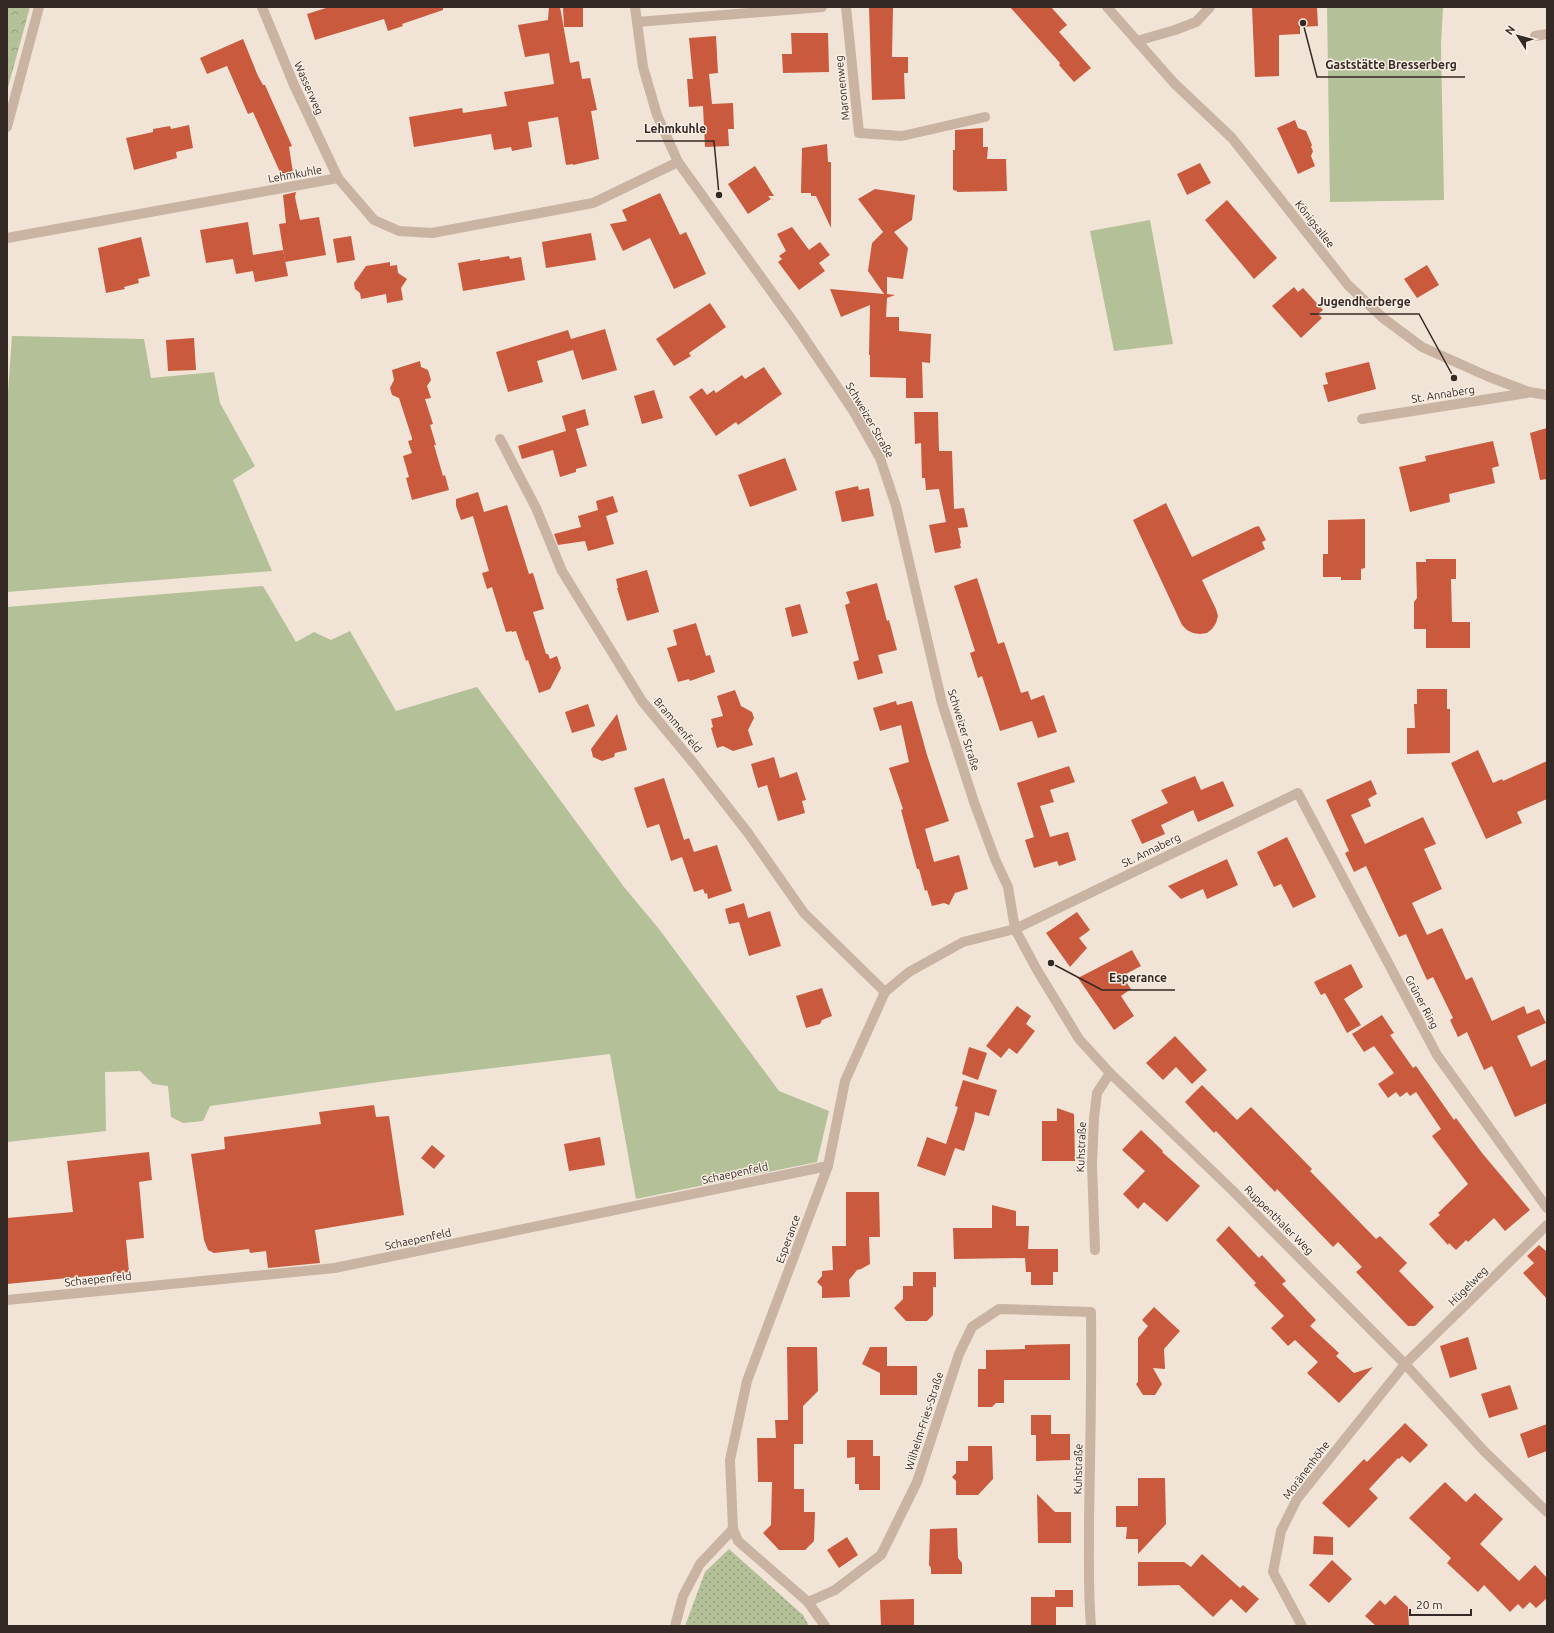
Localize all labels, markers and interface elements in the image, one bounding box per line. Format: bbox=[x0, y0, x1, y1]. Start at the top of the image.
north arrow bbox=[1498, 16, 1538, 56]
text: N bbox=[1503, 23, 1517, 37]
callout: Gaststätte Bresserberg bbox=[1317, 53, 1465, 77]
street label: Maronenweg bbox=[833, 55, 851, 121]
text: Gaststätte Bresserberg bbox=[1325, 58, 1457, 71]
street label: Wasserweg bbox=[292, 60, 326, 116]
callout: Lehmkuhle bbox=[636, 117, 714, 141]
text: Lehmkuhle bbox=[644, 122, 706, 135]
street label: Lehmkuhle bbox=[267, 163, 323, 185]
street label: Königsallee bbox=[1293, 198, 1337, 250]
callout: Jugendherberge bbox=[1310, 290, 1419, 314]
text: Jugendherberge bbox=[1317, 295, 1411, 308]
street label: Schweizer Straße bbox=[844, 380, 896, 460]
street label: St. Annaberg bbox=[1411, 383, 1475, 405]
street label: Schweizer Straße bbox=[946, 688, 982, 772]
street label: Brammenfeld bbox=[652, 695, 704, 755]
street label: St. Annaberg bbox=[1120, 831, 1182, 869]
callout: Esperance bbox=[1102, 966, 1175, 990]
text: Esperance bbox=[1109, 971, 1167, 984]
street label: Grüner Ring bbox=[1403, 973, 1441, 1031]
street label: Kuhstraße bbox=[1074, 1121, 1088, 1173]
street label: Schaepenfeld bbox=[701, 1160, 769, 1186]
street label: Ruppenthaler Weg bbox=[1242, 1183, 1316, 1257]
street label: Esperance bbox=[774, 1213, 802, 1265]
street label: Schaepenfeld bbox=[384, 1226, 452, 1252]
street label: Hügelweg bbox=[1446, 1264, 1490, 1308]
street label: Schaepenfeld bbox=[64, 1270, 132, 1288]
street label: Wilhelm-Fries-Straße bbox=[902, 1370, 946, 1472]
street label: Moränenhöhe bbox=[1280, 1439, 1332, 1501]
street label: Kuhstraße bbox=[1072, 1443, 1084, 1495]
scale bar bbox=[1410, 1591, 1471, 1617]
text: 20 m bbox=[1416, 1598, 1443, 1611]

